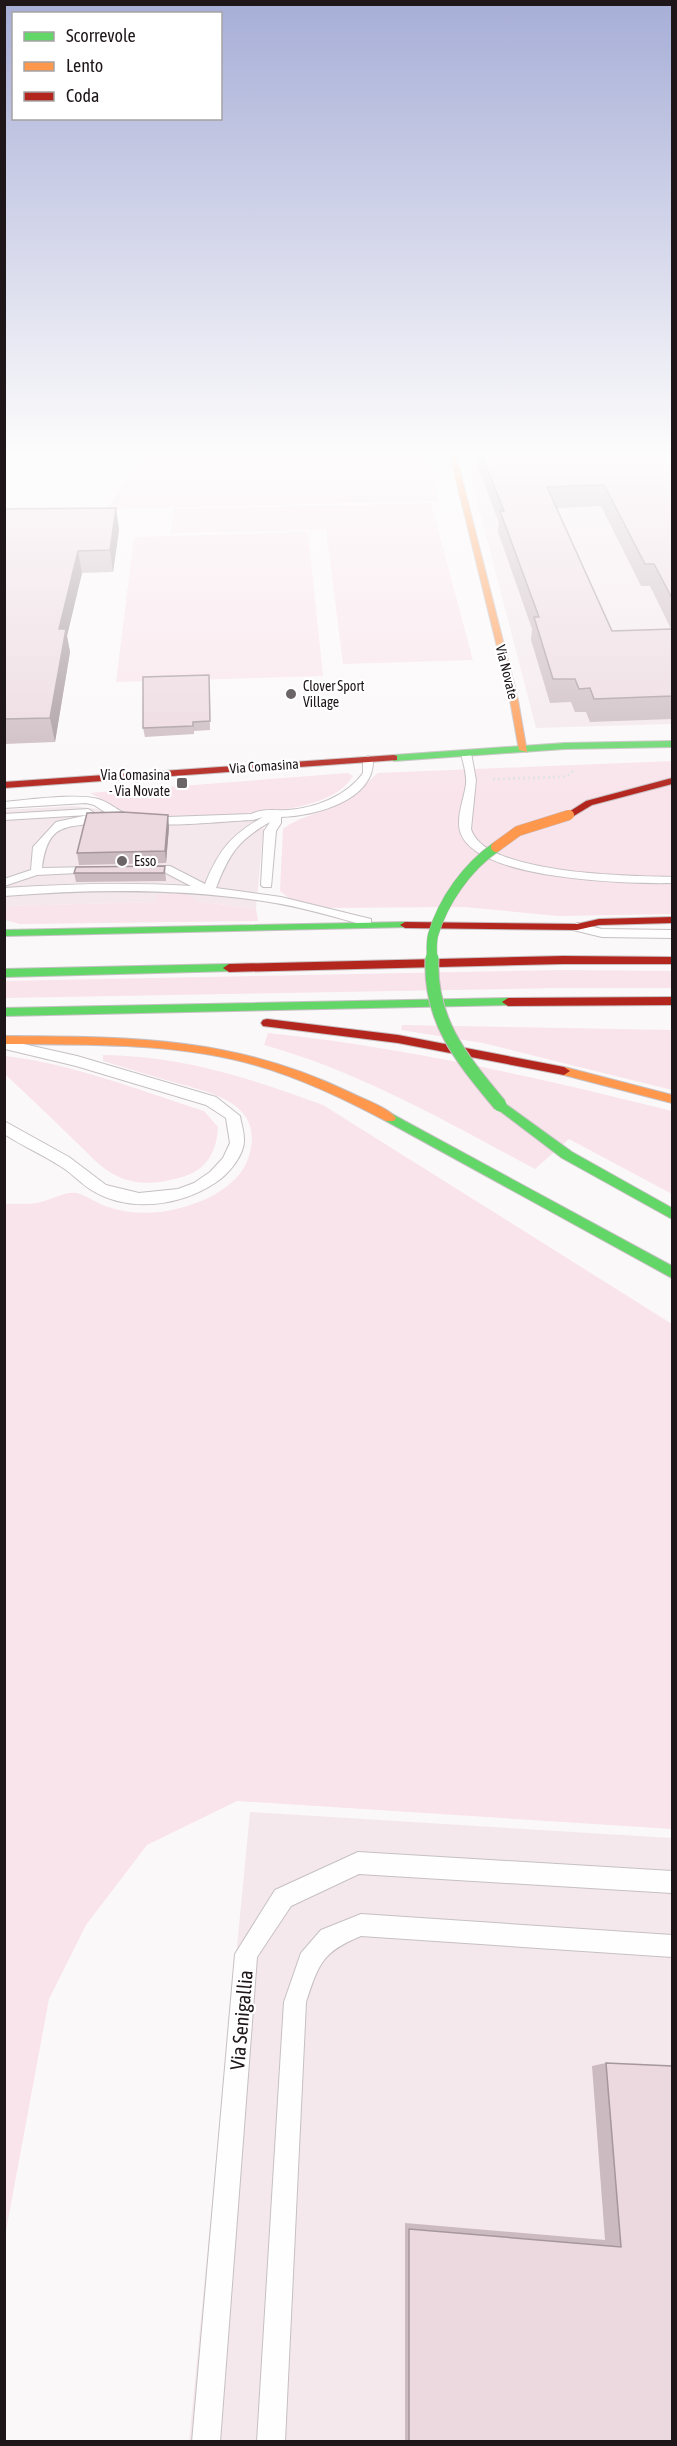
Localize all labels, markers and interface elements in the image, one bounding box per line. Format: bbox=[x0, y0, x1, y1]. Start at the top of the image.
legend bbox=[12, 12, 222, 120]
text: Scorrevole bbox=[66, 25, 136, 46]
text: Lento bbox=[66, 55, 103, 76]
text: Coda bbox=[66, 85, 99, 106]
street label: Via Novate bbox=[493, 643, 521, 701]
place label: Clover Sport Village bbox=[303, 678, 364, 710]
marker: Clover Sport Village bbox=[284, 687, 298, 701]
street label: Via Comasina bbox=[229, 756, 299, 776]
place label: Via Comasina - Via Novate bbox=[101, 767, 170, 799]
marker: Via Comasina - Via Novate bbox=[175, 776, 189, 790]
place label: Esso bbox=[134, 853, 156, 869]
marker: Esso bbox=[115, 854, 129, 868]
street label: Via Senigallia bbox=[225, 1969, 257, 2071]

